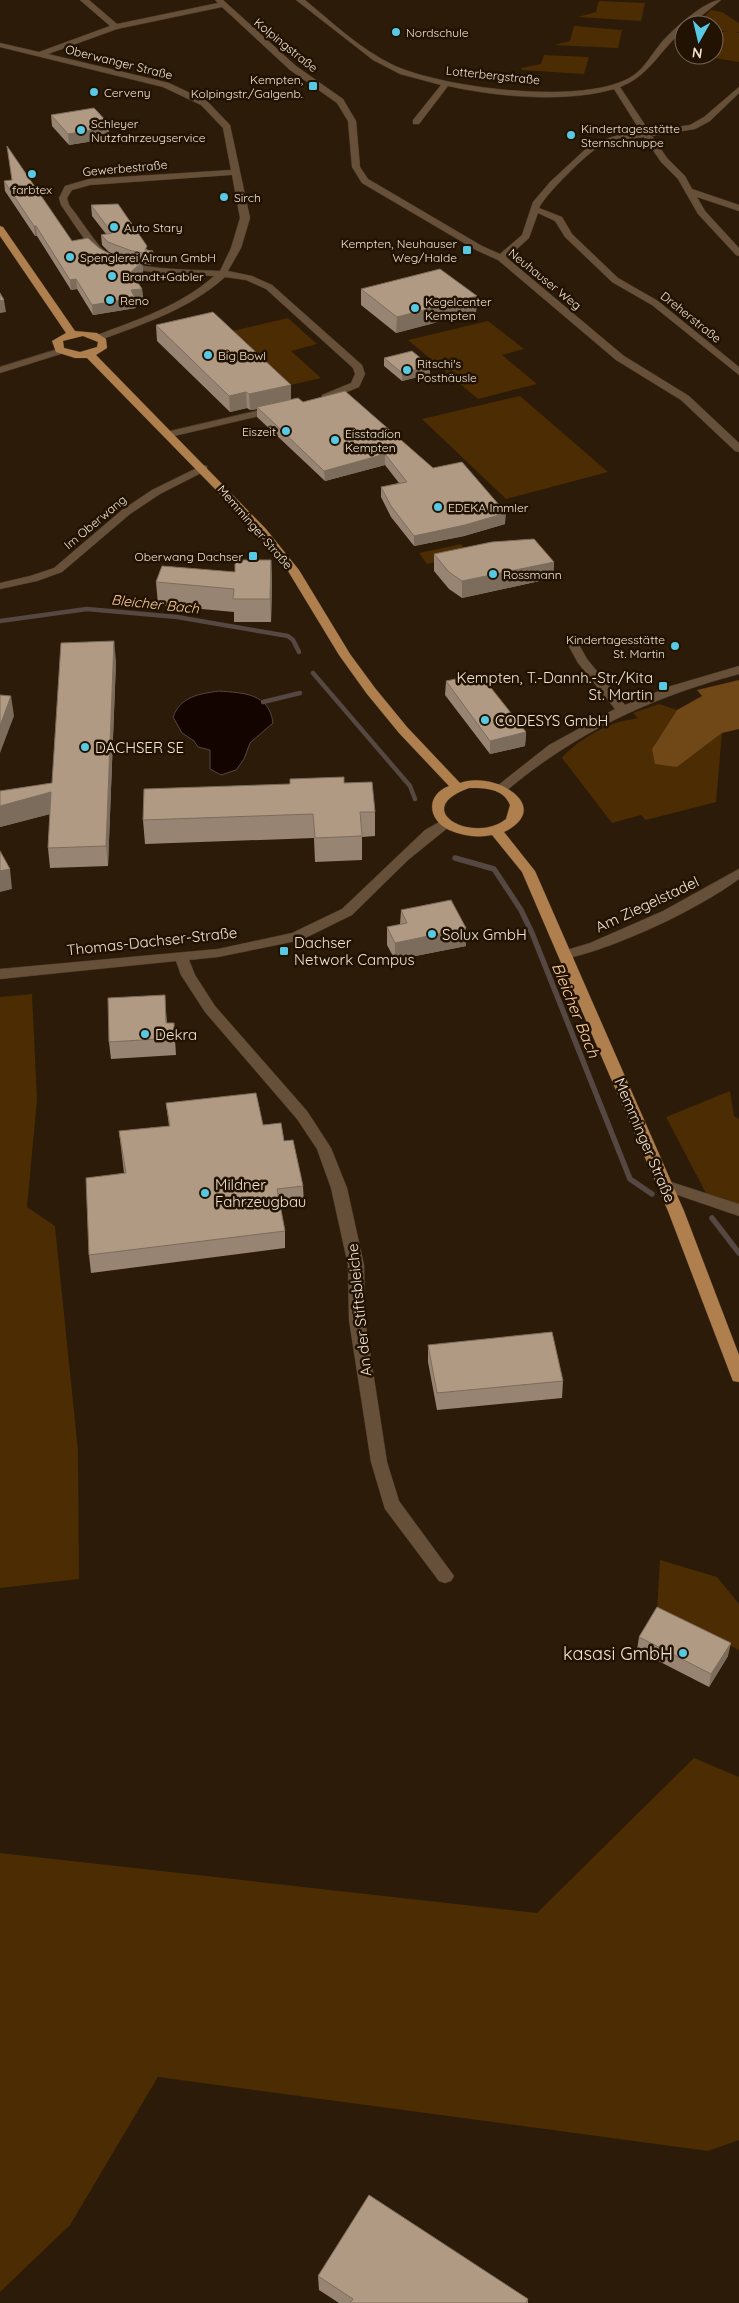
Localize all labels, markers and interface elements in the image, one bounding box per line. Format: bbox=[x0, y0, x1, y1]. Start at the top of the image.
street label: Kolpingstraße bbox=[251, 15, 321, 75]
north arrow bbox=[674, 15, 724, 65]
place label: Nordschule bbox=[406, 25, 469, 40]
marker: Nordschule bbox=[390, 26, 402, 38]
street label: Oberwanger Straße bbox=[64, 41, 175, 83]
text: N bbox=[691, 43, 704, 63]
street label: Lotterbergstraße bbox=[445, 63, 541, 87]
place label: Kempten, Kolpingstr./Galgenb. bbox=[191, 72, 303, 101]
marker: Kempten, Kolpingstr./Galgenb. bbox=[307, 80, 319, 92]
place label: Cerveny bbox=[104, 85, 151, 100]
marker: Cerveny bbox=[88, 86, 100, 98]
place label: Schleyer Nutzfahrzeugservice bbox=[91, 116, 206, 145]
place label: Kindertagesstätte Sternschnuppe bbox=[581, 121, 680, 150]
marker: Schleyer Nutzfahrzeugservice bbox=[75, 124, 87, 136]
marker: Kindertagesstätte Sternschnuppe bbox=[565, 129, 577, 141]
street label: Gewerbestraße bbox=[82, 157, 168, 179]
marker: farbtex bbox=[26, 168, 38, 180]
place label: farbtex bbox=[12, 182, 52, 197]
place label: Sirch bbox=[234, 190, 261, 205]
marker: Sirch bbox=[218, 191, 230, 203]
place label: Auto Stary bbox=[124, 220, 183, 235]
marker: Auto Stary bbox=[108, 221, 120, 233]
place label: Kempten, Neuhauser Weg/Halde bbox=[341, 236, 457, 265]
marker: Kempten, Neuhauser Weg/Halde bbox=[461, 244, 473, 256]
street label: Neuhauser Weg bbox=[506, 245, 584, 313]
place label: Spenglerei Alraun GmbH bbox=[80, 250, 216, 265]
marker: Spenglerei Alraun GmbH bbox=[64, 251, 76, 263]
place label: Brandt+Gabler bbox=[122, 269, 204, 284]
marker: Brandt+Gabler bbox=[106, 270, 118, 282]
street label: Dreherstraße bbox=[658, 288, 724, 346]
place label: Reno bbox=[120, 293, 149, 308]
marker: Reno bbox=[104, 294, 116, 306]
place label: Kegelcenter Kempten bbox=[425, 294, 492, 323]
marker: Kegelcenter Kempten bbox=[409, 302, 421, 314]
place label: Big Bowl bbox=[218, 348, 266, 363]
marker: Big Bowl bbox=[202, 349, 214, 361]
place label: Ritschi's Posthäusle bbox=[417, 356, 477, 385]
marker: Ritschi's Posthäusle bbox=[401, 364, 413, 376]
place label: Eiszeit bbox=[242, 424, 276, 439]
marker: Eiszeit bbox=[280, 425, 292, 437]
place label: Eisstadion Kempten bbox=[345, 426, 401, 455]
marker: Eisstadion Kempten bbox=[329, 434, 341, 446]
street label: Memminger Straße bbox=[214, 482, 296, 572]
street label: Im Oberwang bbox=[61, 492, 129, 552]
place label: EDEKA Immler bbox=[448, 500, 529, 515]
marker: EDEKA Immler bbox=[432, 501, 444, 513]
place label: Oberwang Dachser bbox=[135, 549, 243, 564]
marker: Oberwang Dachser bbox=[247, 550, 259, 562]
place label: Rossmann bbox=[503, 567, 562, 582]
marker: Rossmann bbox=[487, 568, 499, 580]
water label: Bleicher Bach bbox=[110, 590, 201, 618]
place label: Kindertagesstätte St. Martin bbox=[566, 632, 665, 661]
marker: Kindertagesstätte St. Martin bbox=[669, 640, 681, 652]
place label: Kempten, T.-Dannh.-Str./Kita St. Martin bbox=[457, 668, 653, 704]
marker: Kempten, T.-Dannh.-Str./Kita St. Martin bbox=[657, 680, 669, 692]
place label: CODESYS GmbH bbox=[495, 711, 608, 730]
marker: CODESYS GmbH bbox=[479, 714, 491, 726]
place label: DACHSER SE bbox=[95, 738, 184, 757]
marker: DACHSER SE bbox=[79, 741, 91, 753]
street label: Am Ziegelstadel bbox=[592, 872, 702, 936]
street label: Thomas-Dachser-Straße bbox=[66, 923, 238, 959]
place label: Solux GmbH bbox=[442, 925, 527, 944]
marker: Solux GmbH bbox=[426, 928, 438, 940]
place label: Dachser Network Campus bbox=[294, 933, 415, 969]
marker: Dachser Network Campus bbox=[278, 945, 290, 957]
water label: Bleicher Bach bbox=[548, 960, 604, 1061]
place label: Dekra bbox=[155, 1025, 197, 1044]
marker: Dekra bbox=[139, 1028, 151, 1040]
street label: Memminger Straße bbox=[610, 1075, 680, 1205]
place label: Mildner Fahrzeugbau bbox=[215, 1175, 306, 1211]
marker: Mildner Fahrzeugbau bbox=[199, 1187, 211, 1199]
street label: An der Stiftsbleiche bbox=[343, 1243, 375, 1377]
place label: kasasi GmbH bbox=[563, 1642, 673, 1665]
marker: kasasi GmbH bbox=[677, 1647, 689, 1659]

